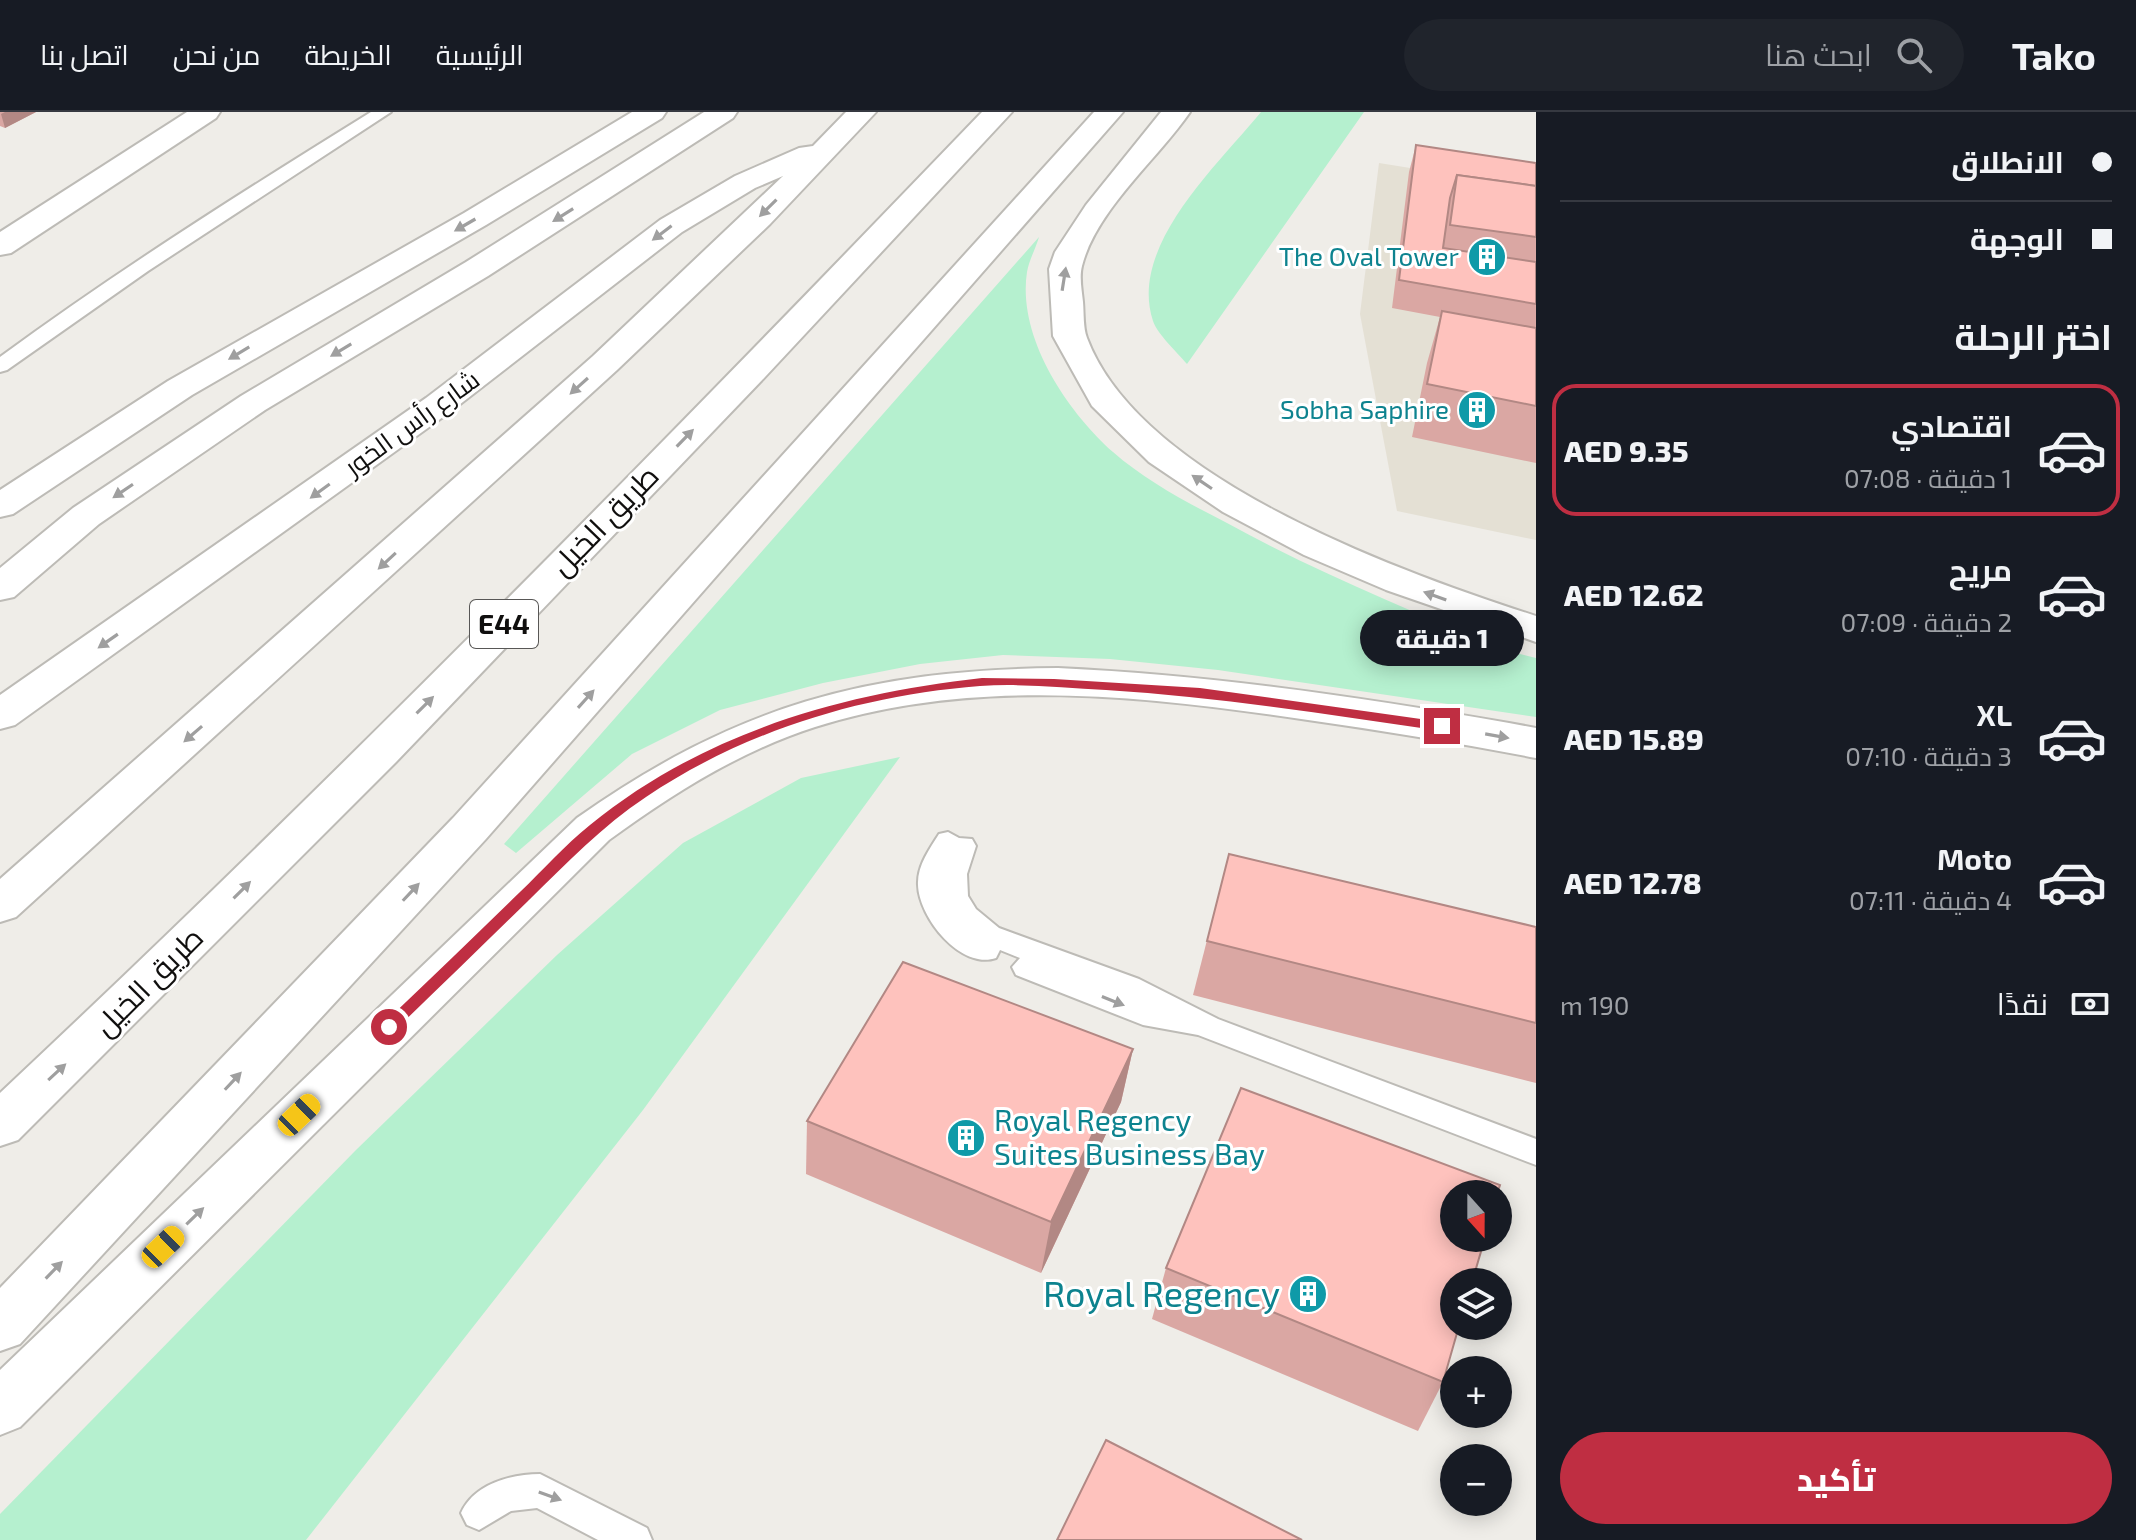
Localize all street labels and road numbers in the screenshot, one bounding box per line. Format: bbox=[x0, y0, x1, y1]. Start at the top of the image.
street label: شارع رأس الخور bbox=[336, 363, 486, 485]
street label: طريق الخيل bbox=[542, 457, 666, 584]
road number: E44 bbox=[470, 600, 538, 648]
street label: طريق الخيل bbox=[86, 919, 211, 1044]

